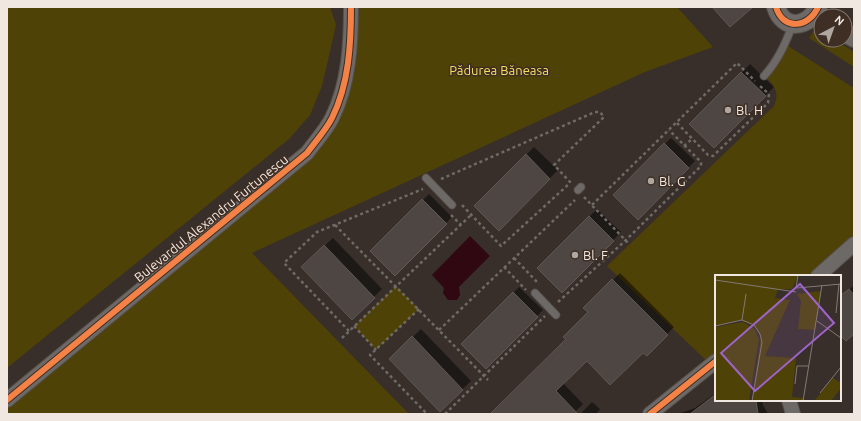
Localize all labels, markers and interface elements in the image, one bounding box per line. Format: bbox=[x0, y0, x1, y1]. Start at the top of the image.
north arrow bbox=[813, 8, 853, 48]
text: N bbox=[833, 13, 847, 28]
park label: Pădurea Băneasa bbox=[449, 63, 549, 77]
place label: Bl. H bbox=[736, 103, 763, 117]
marker: Bl. H bbox=[723, 105, 733, 115]
street label: Bulevardul Alexandru Furtunescu bbox=[131, 152, 291, 284]
place label: Bl. G bbox=[659, 174, 686, 188]
marker: Bl. G bbox=[646, 176, 656, 186]
place label: Bl. F bbox=[583, 248, 608, 262]
marker: Bl. F bbox=[570, 250, 580, 260]
inset map bbox=[715, 275, 841, 401]

